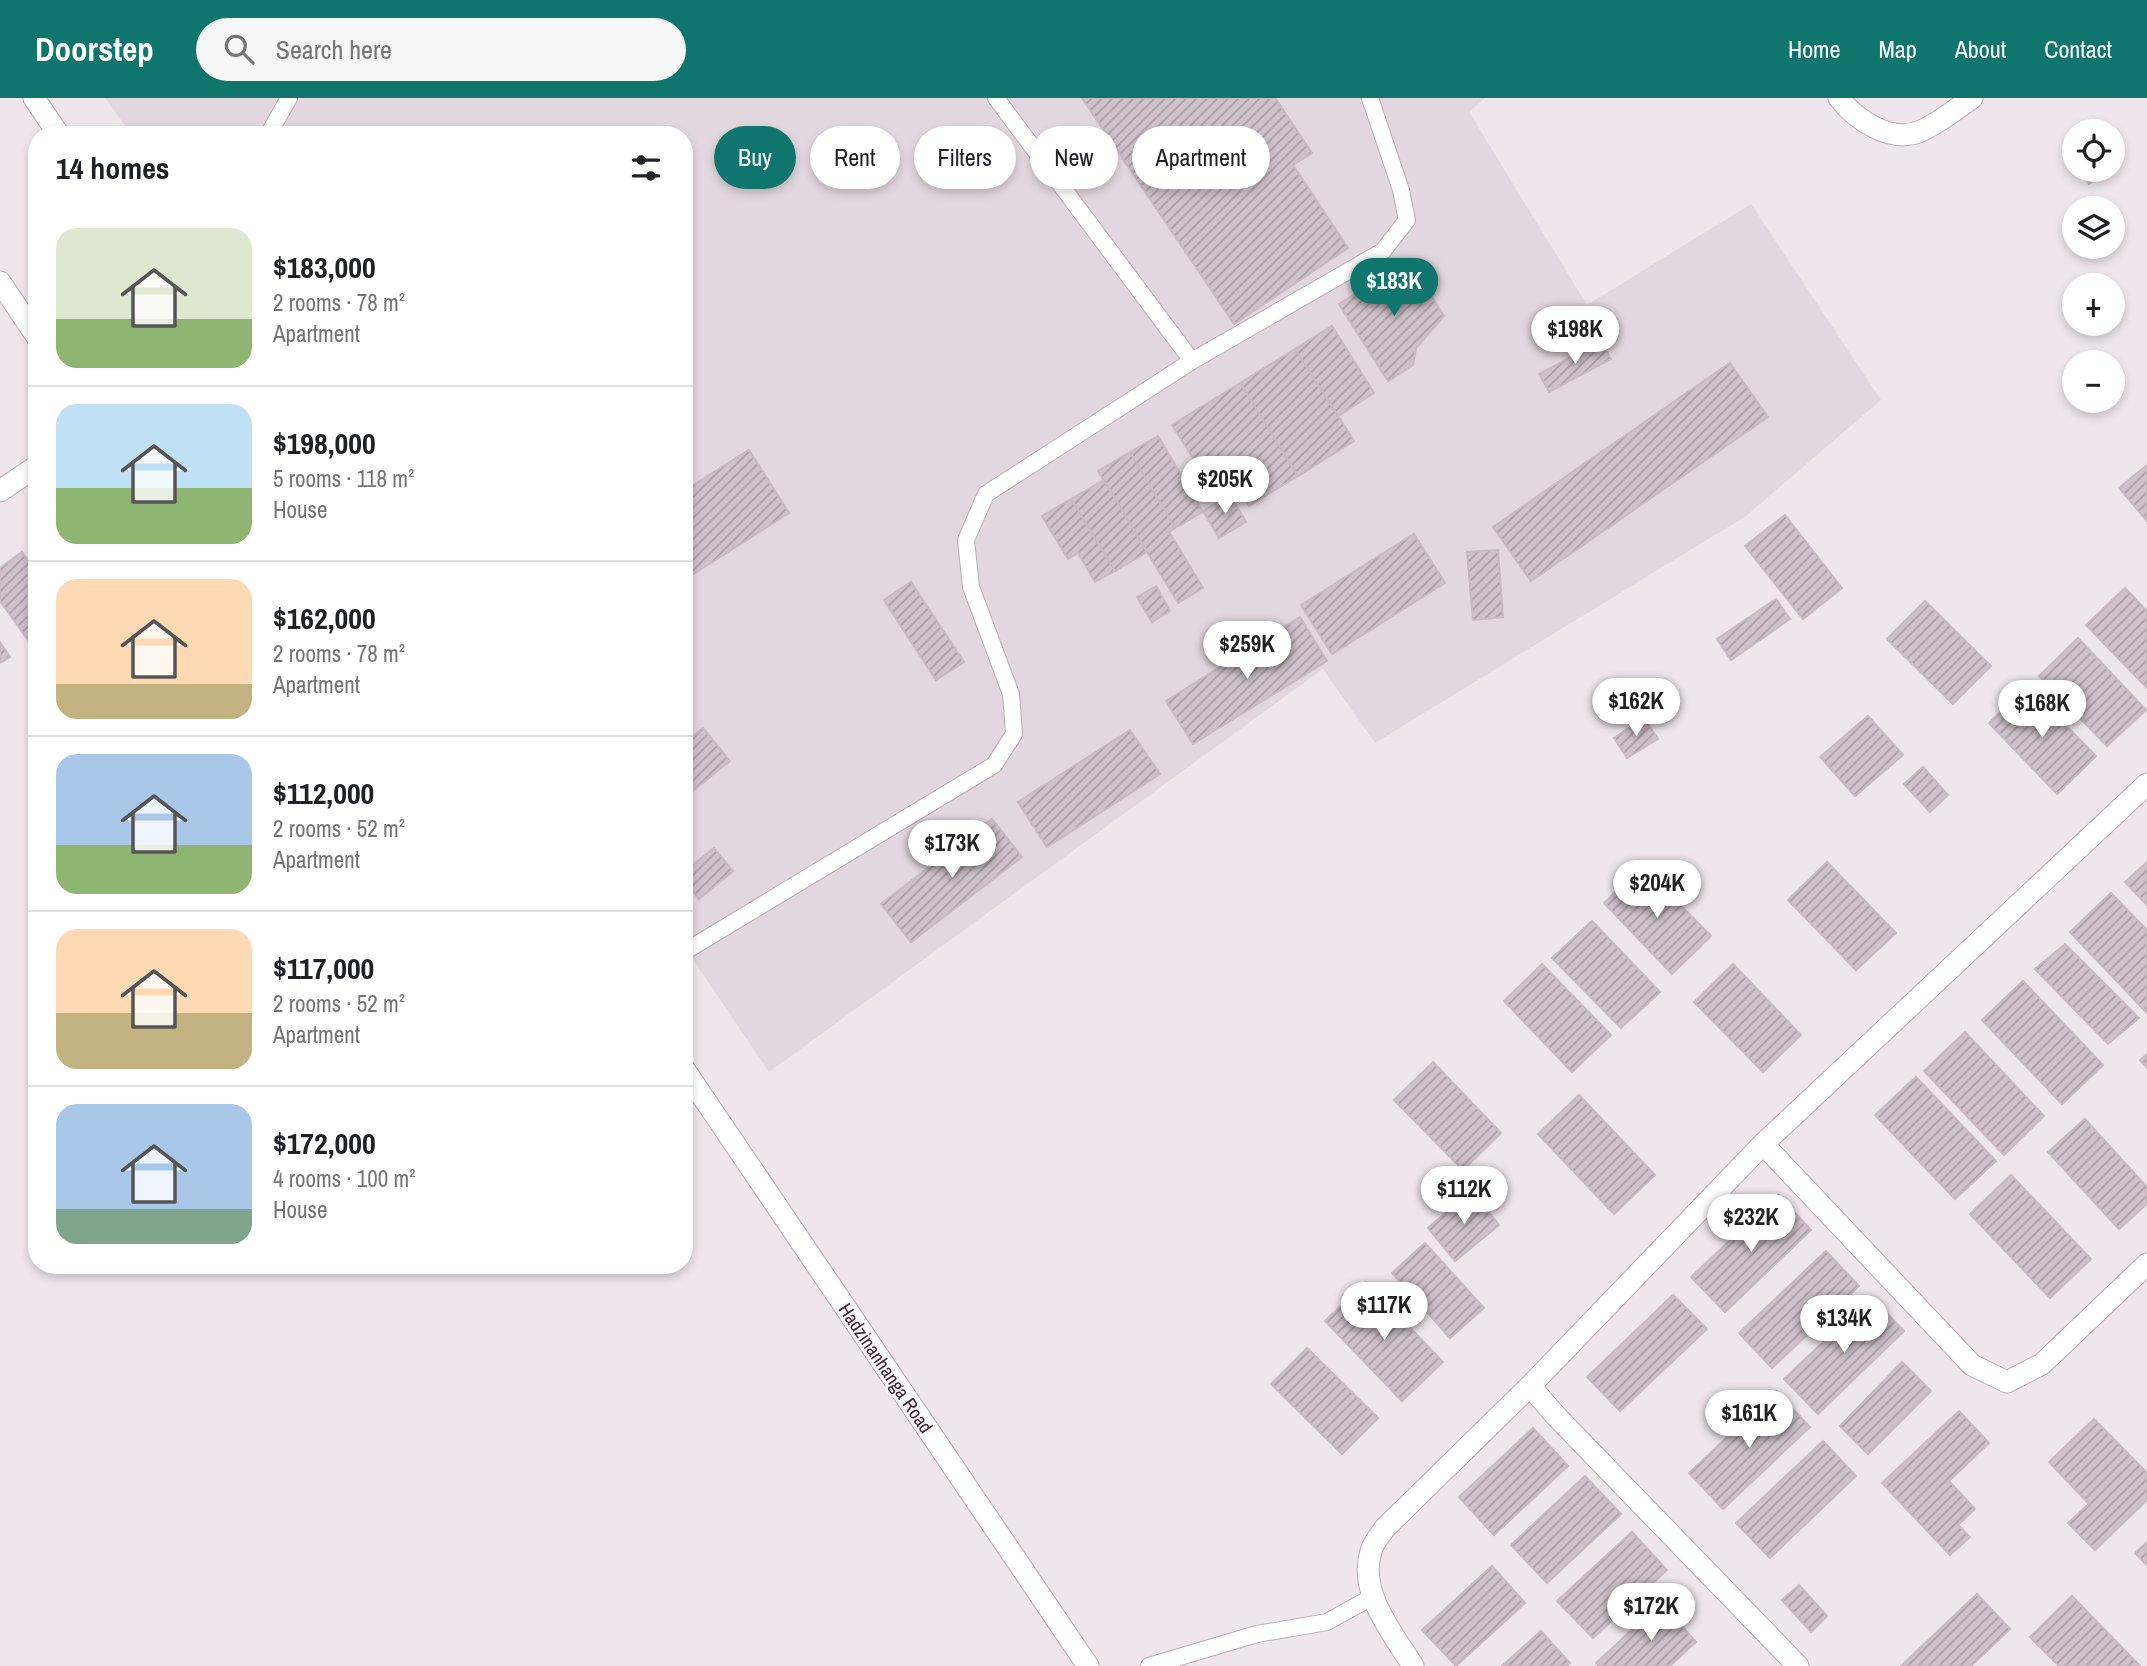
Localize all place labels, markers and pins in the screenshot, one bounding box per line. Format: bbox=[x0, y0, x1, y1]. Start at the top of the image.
pin: $183K bbox=[1345, 258, 1443, 318]
pin: $198K bbox=[1526, 306, 1624, 366]
pin: $205K bbox=[1176, 456, 1274, 516]
pin: $259K bbox=[1198, 622, 1296, 681]
pin: $162K bbox=[1587, 678, 1685, 738]
pin: $168K bbox=[1993, 680, 2091, 740]
pin: $173K bbox=[903, 820, 1001, 880]
pin: $204K bbox=[1608, 860, 1706, 920]
pin: $112K bbox=[1415, 1166, 1513, 1226]
pin: $232K bbox=[1702, 1194, 1800, 1254]
pin: $117K bbox=[1335, 1282, 1433, 1342]
pin: $134K bbox=[1795, 1296, 1893, 1355]
pin: $161K bbox=[1700, 1390, 1798, 1450]
pin: $172K bbox=[1602, 1584, 1700, 1643]

